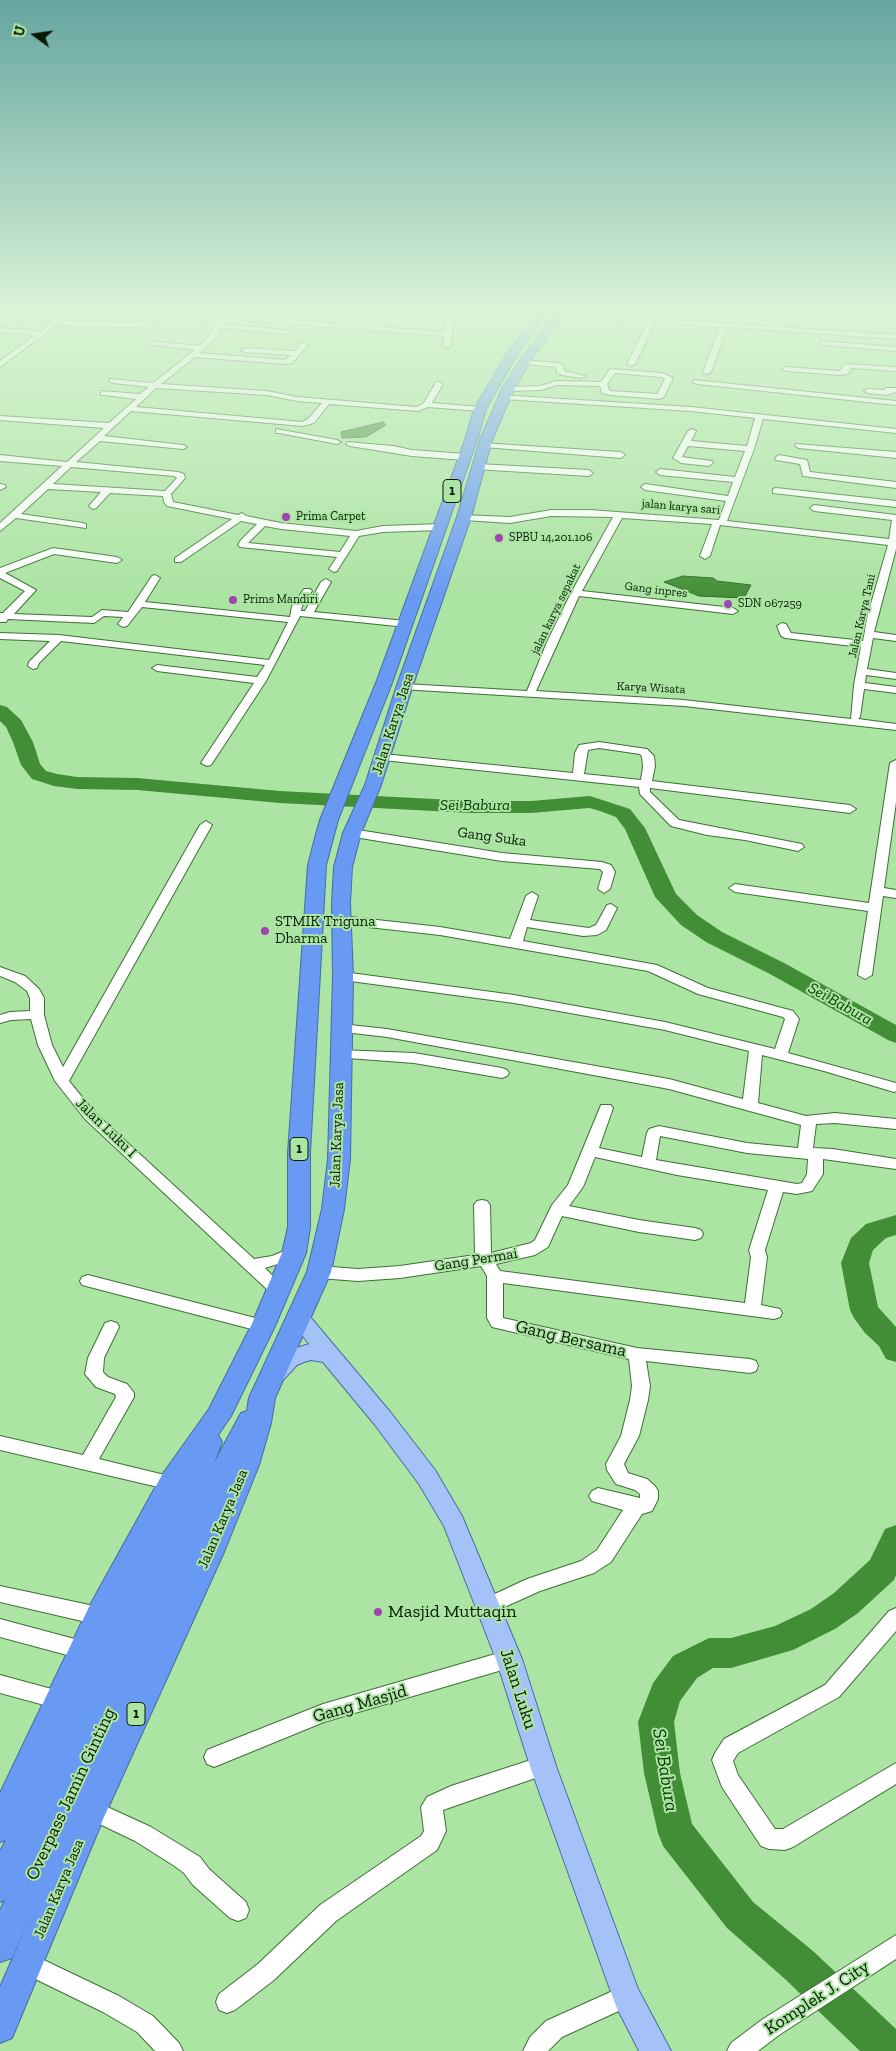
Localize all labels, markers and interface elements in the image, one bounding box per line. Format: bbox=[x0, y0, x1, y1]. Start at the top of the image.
north arrow bbox=[10, 10, 60, 60]
text: U bbox=[10, 24, 29, 38]
road number: 1 bbox=[443, 480, 461, 502]
street label: jalan karya sari bbox=[641, 496, 721, 518]
place label: Prima Carpet bbox=[296, 510, 365, 524]
marker: Prima Carpet bbox=[280, 511, 292, 523]
place label: SPBU 14,201.106 bbox=[509, 531, 592, 545]
marker: SPBU 14,201.106 bbox=[493, 532, 505, 544]
street label: jalan karya sepakat bbox=[528, 561, 584, 657]
street label: Jalan Karya Tani bbox=[845, 573, 879, 659]
street label: Gang inpres bbox=[624, 579, 688, 601]
place label: Prims Mandiri bbox=[243, 593, 318, 607]
marker: Prims Mandiri bbox=[227, 594, 239, 606]
place label: SDN 067259 bbox=[738, 597, 802, 611]
marker: SDN 067259 bbox=[722, 598, 734, 610]
street label: Jalan Karya Jasa bbox=[368, 671, 418, 777]
street label: Karya Wisata bbox=[616, 679, 686, 697]
water label: Sei Babura bbox=[440, 795, 510, 815]
street label: Gang Suka bbox=[456, 823, 528, 851]
place label: STMIK Triguna Dharma bbox=[275, 913, 375, 948]
marker: STMIK Triguna Dharma bbox=[259, 925, 271, 937]
water label: Sei Babura bbox=[805, 979, 875, 1029]
street label: Jalan Karya Jasa bbox=[326, 1082, 348, 1188]
street label: Jalan Luku I bbox=[72, 1094, 140, 1162]
road number: 1 bbox=[290, 1138, 308, 1160]
street label: Gang Permai bbox=[433, 1245, 519, 1275]
street label: Gang Bersama bbox=[513, 1316, 629, 1362]
street label: Jalan Karya Jasa bbox=[194, 1467, 252, 1571]
place label: Masjid Muttaqin bbox=[388, 1601, 516, 1623]
marker: Masjid Muttaqin bbox=[372, 1606, 384, 1618]
street label: Jalan Luku bbox=[495, 1646, 541, 1732]
street label: Gang Masjid bbox=[310, 1680, 410, 1728]
road number: 1 bbox=[127, 1702, 145, 1726]
street label: Overpass Jamin Ginting bbox=[22, 1704, 120, 1884]
water label: Sei Babura bbox=[647, 1727, 683, 1813]
street label: Jalan Karya Jasa bbox=[30, 1837, 88, 1941]
street label: Komplek J. City bbox=[761, 1956, 873, 2040]

